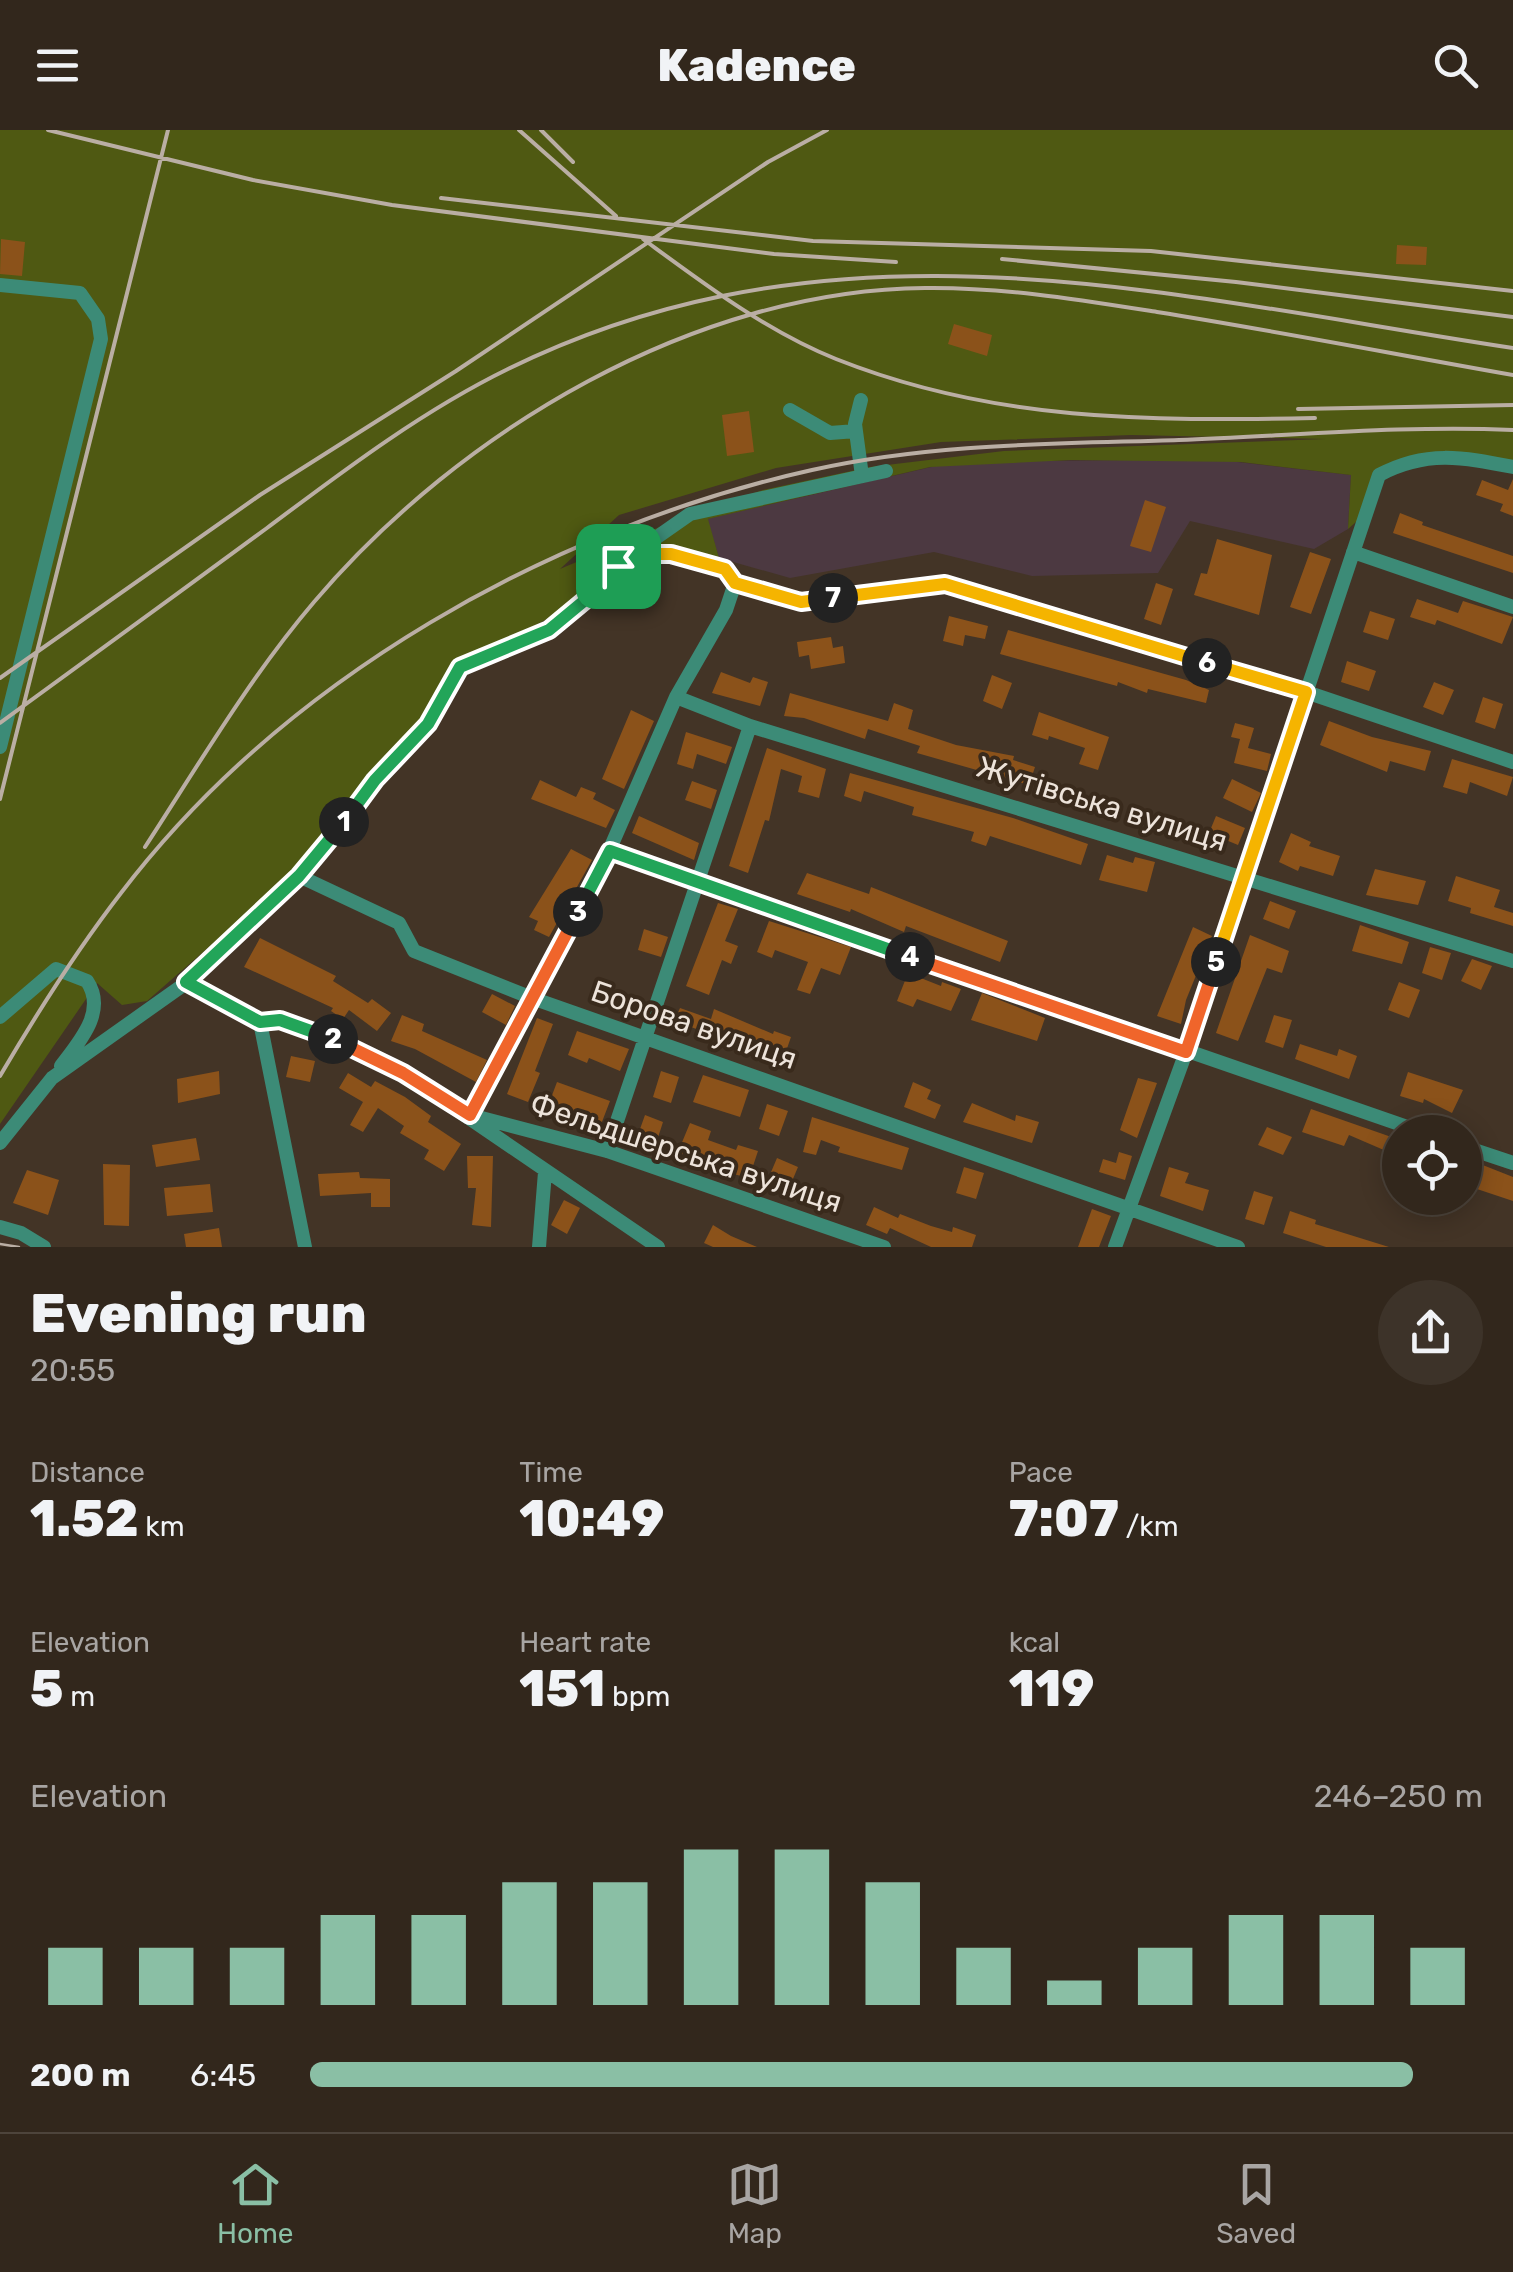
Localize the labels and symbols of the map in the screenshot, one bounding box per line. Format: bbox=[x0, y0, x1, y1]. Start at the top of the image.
pin bbox=[576, 524, 661, 609]
pin: 7 bbox=[808, 573, 858, 623]
pin: 6 bbox=[1182, 638, 1232, 688]
street label: Жутівська вулиця bbox=[972, 749, 1232, 859]
pin: 1 bbox=[319, 797, 369, 847]
pin: 3 bbox=[553, 887, 603, 937]
pin: 4 bbox=[885, 932, 935, 982]
pin: 5 bbox=[1191, 937, 1241, 987]
street label: Борова вулиця bbox=[586, 973, 802, 1077]
pin: 2 bbox=[308, 1014, 358, 1064]
street label: Фельдшерська вулиця bbox=[526, 1086, 846, 1220]

